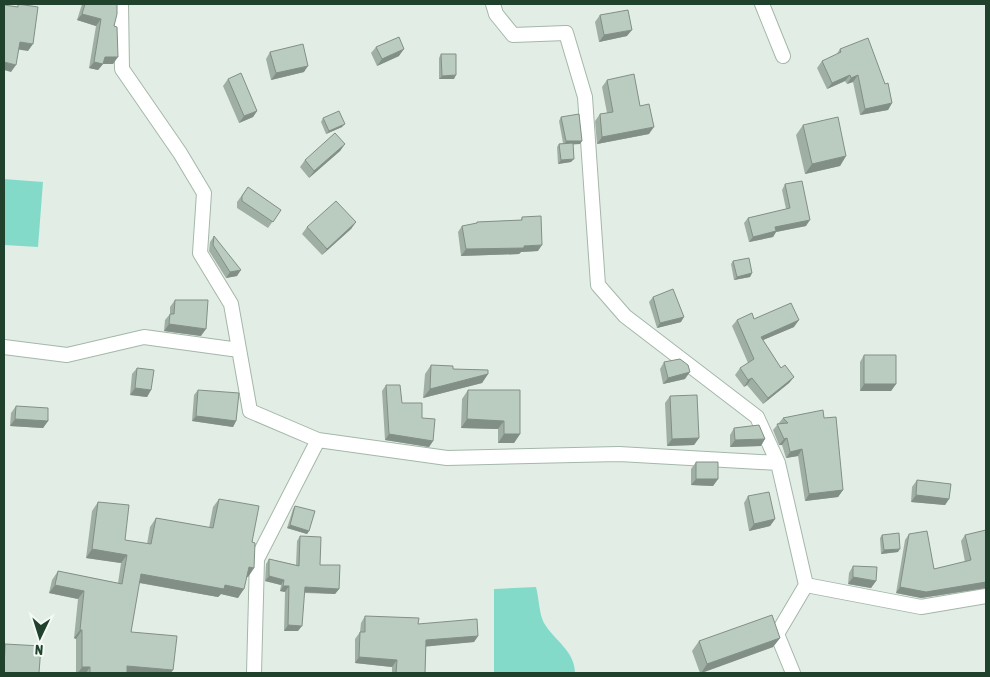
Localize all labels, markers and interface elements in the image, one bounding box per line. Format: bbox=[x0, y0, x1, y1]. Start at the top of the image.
north arrow bbox=[15, 612, 65, 662]
text: N bbox=[34, 642, 44, 658]

